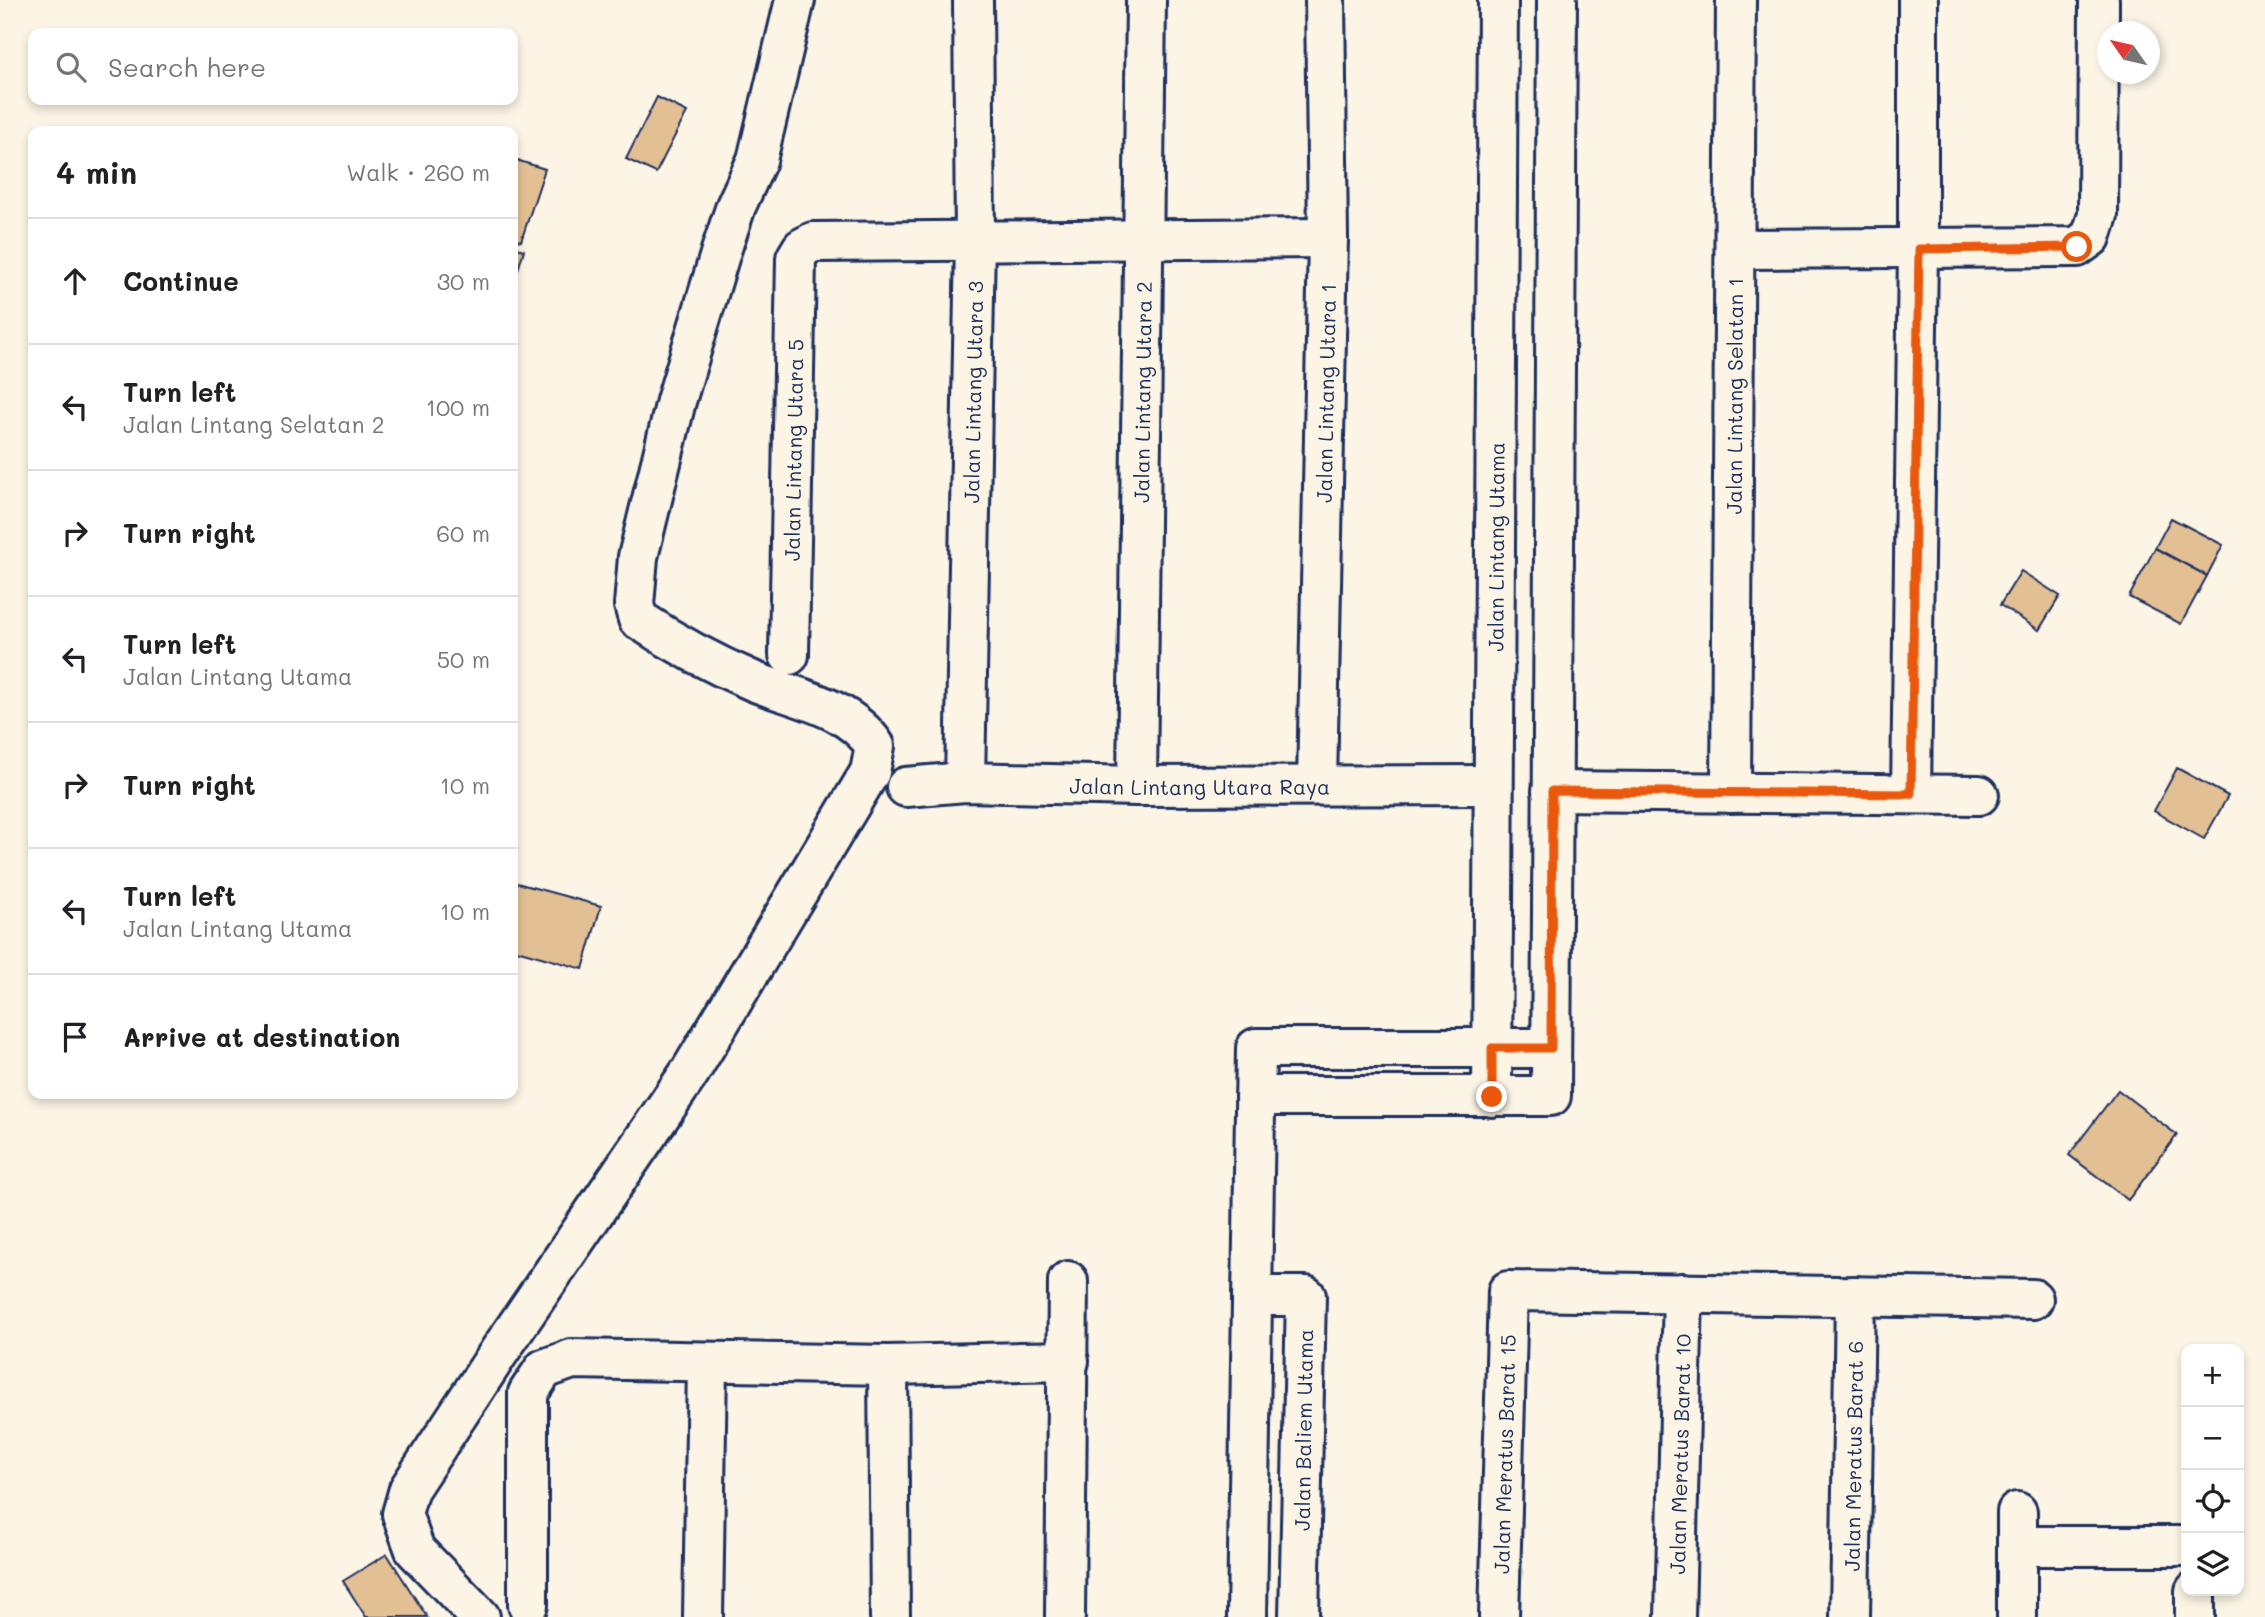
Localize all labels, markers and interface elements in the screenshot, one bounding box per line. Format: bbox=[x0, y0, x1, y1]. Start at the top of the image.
north arrow bbox=[2097, 21, 2160, 84]
search box bbox=[28, 28, 518, 105]
icon: search bbox=[52, 48, 90, 86]
text: Search here bbox=[108, 50, 266, 84]
text: 4 min bbox=[56, 152, 137, 192]
text: Walk · 260 m bbox=[346, 157, 490, 187]
route start bbox=[2061, 231, 2092, 262]
icon: ahead bbox=[56, 262, 94, 300]
text: Continue bbox=[123, 264, 239, 298]
text: 30 m bbox=[437, 266, 490, 296]
street label: Jalan Lintang Selatan 1 bbox=[1719, 278, 1748, 514]
street label: Jalan Lintang Utara 3 bbox=[957, 281, 988, 504]
street label: Jalan Lintang Utara 2 bbox=[1127, 281, 1156, 503]
street label: Jalan Lintang Utara 1 bbox=[1309, 283, 1341, 503]
street label: Jalan Lintang Utara 5 bbox=[777, 339, 808, 561]
text: Turn left bbox=[123, 375, 236, 409]
icon: left bbox=[56, 388, 94, 426]
text: 100 m bbox=[426, 392, 490, 422]
text: Jalan Lintang Selatan 2 bbox=[123, 409, 385, 439]
street label: Jalan Lintang Utama bbox=[1481, 442, 1509, 652]
icon: right bbox=[56, 514, 94, 552]
text: Turn right bbox=[123, 516, 256, 550]
text: 60 m bbox=[436, 518, 490, 548]
text: Turn left bbox=[123, 627, 236, 661]
icon: left bbox=[56, 640, 94, 678]
text: 50 m bbox=[437, 644, 490, 674]
text: Jalan Lintang Utama bbox=[123, 661, 352, 691]
icon: right bbox=[56, 766, 94, 804]
text: Turn right bbox=[123, 768, 256, 802]
text: 10 m bbox=[440, 770, 490, 800]
street label: Jalan Lintang Utara Raya bbox=[1069, 771, 1330, 800]
text: Turn left bbox=[123, 879, 236, 913]
icon: left bbox=[56, 892, 94, 930]
text: 10 m bbox=[440, 896, 490, 926]
text: Jalan Lintang Utama bbox=[123, 913, 352, 943]
icon: arrive bbox=[56, 1018, 94, 1056]
text: Arrive at destination bbox=[123, 1020, 400, 1054]
route end bbox=[1476, 1081, 1507, 1112]
street label: Jalan Baliem Utama bbox=[1288, 1329, 1318, 1531]
street label: Jalan Meratus Barat 10 bbox=[1663, 1333, 1695, 1575]
street label: Jalan Meratus Barat 15 bbox=[1487, 1334, 1520, 1574]
street label: Jalan Meratus Barat 6 bbox=[1837, 1340, 1868, 1572]
map controls bbox=[2181, 1344, 2244, 1596]
button: + bbox=[2181, 1344, 2244, 1407]
button: − bbox=[2181, 1407, 2244, 1470]
button: locate bbox=[2181, 1470, 2244, 1533]
button: layers bbox=[2181, 1533, 2244, 1596]

